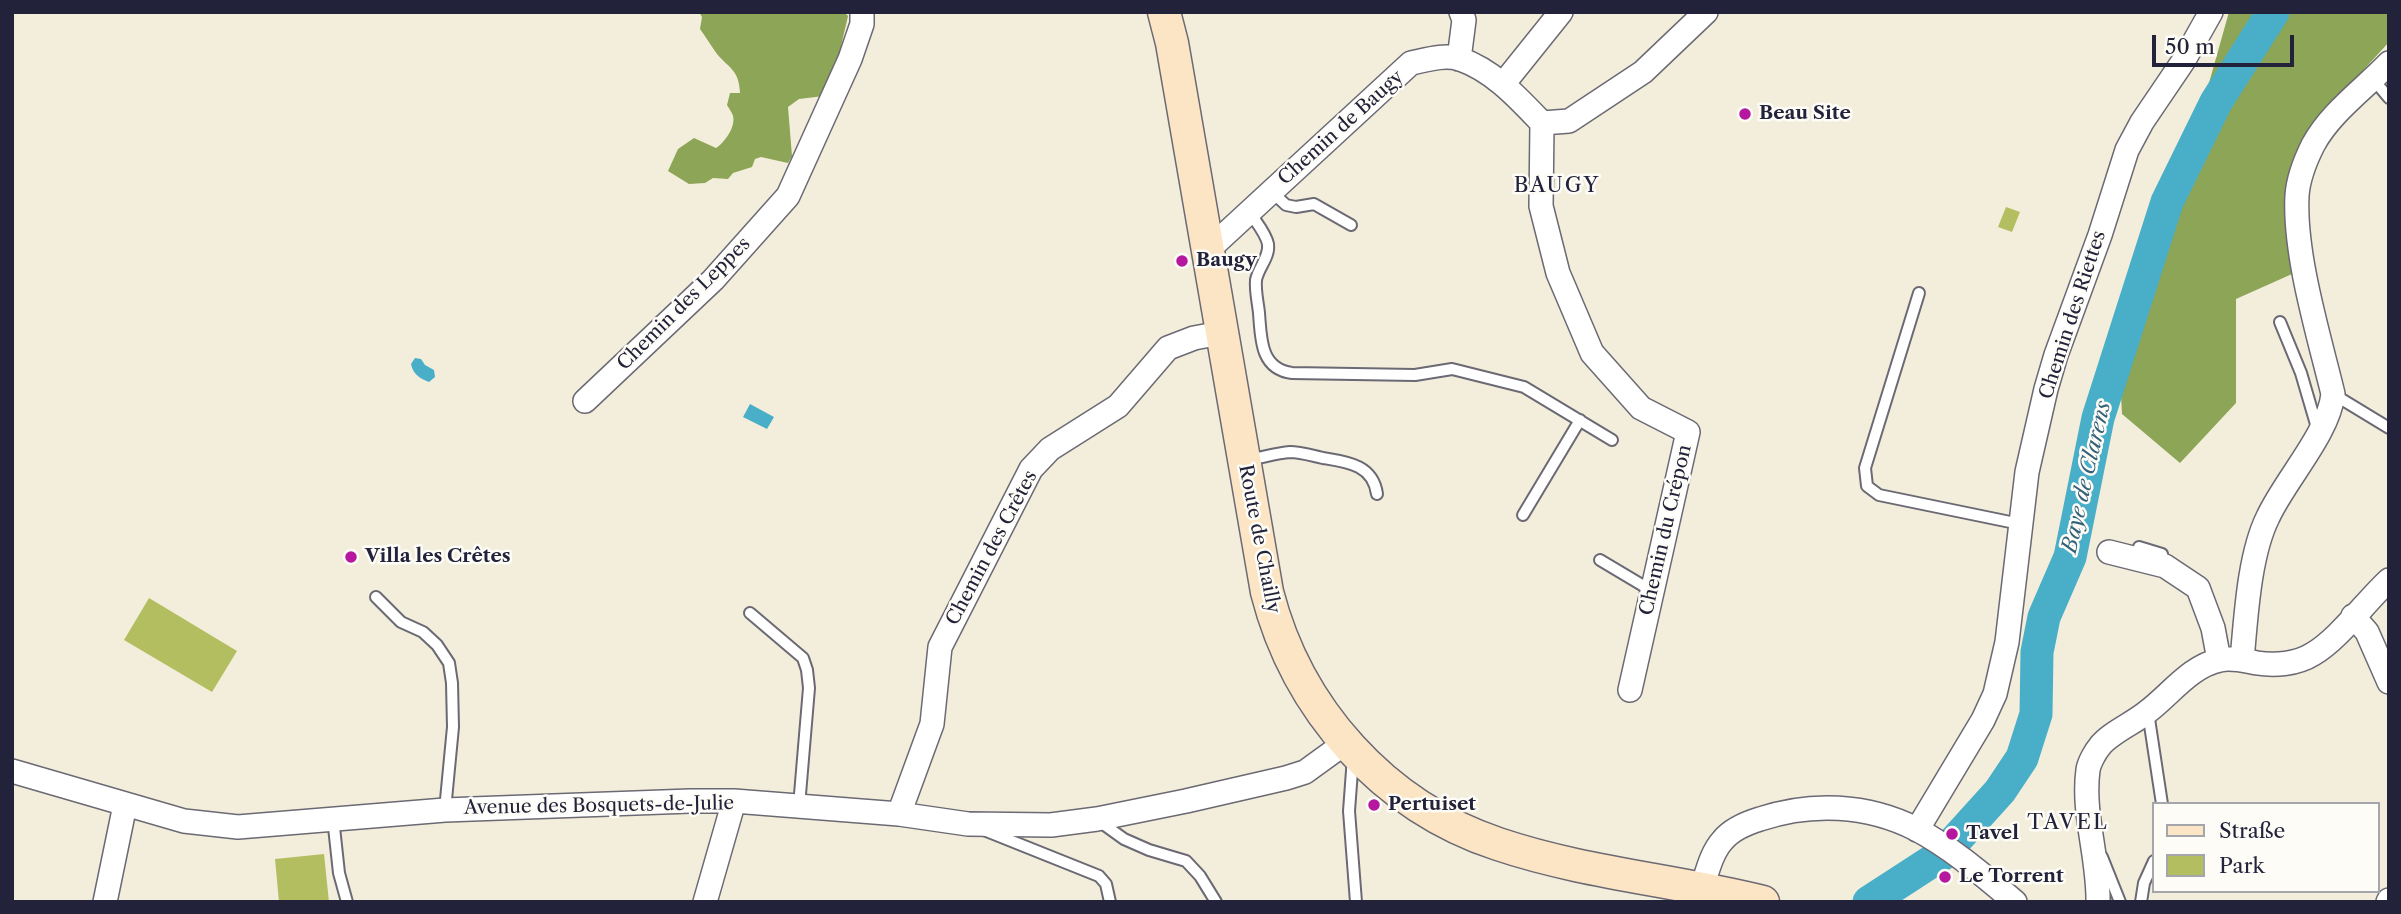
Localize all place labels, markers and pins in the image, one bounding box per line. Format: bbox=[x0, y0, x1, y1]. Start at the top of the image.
place label: Beau Site bbox=[1759, 103, 1851, 125]
marker: Beau Site bbox=[1737, 106, 1753, 122]
place label: Baugy bbox=[1196, 250, 1257, 272]
marker: Baugy bbox=[1174, 253, 1190, 269]
place label: Villa les Crêtes bbox=[365, 546, 511, 568]
marker: Villa les Crêtes bbox=[343, 549, 359, 565]
place label: Pertuiset bbox=[1388, 794, 1476, 816]
marker: Pertuiset bbox=[1366, 797, 1382, 813]
place label: Tavel bbox=[1966, 823, 2019, 845]
marker: Tavel bbox=[1944, 826, 1960, 842]
place label: Le Torrent bbox=[1959, 866, 2064, 888]
marker: Le Torrent bbox=[1937, 869, 1953, 885]

